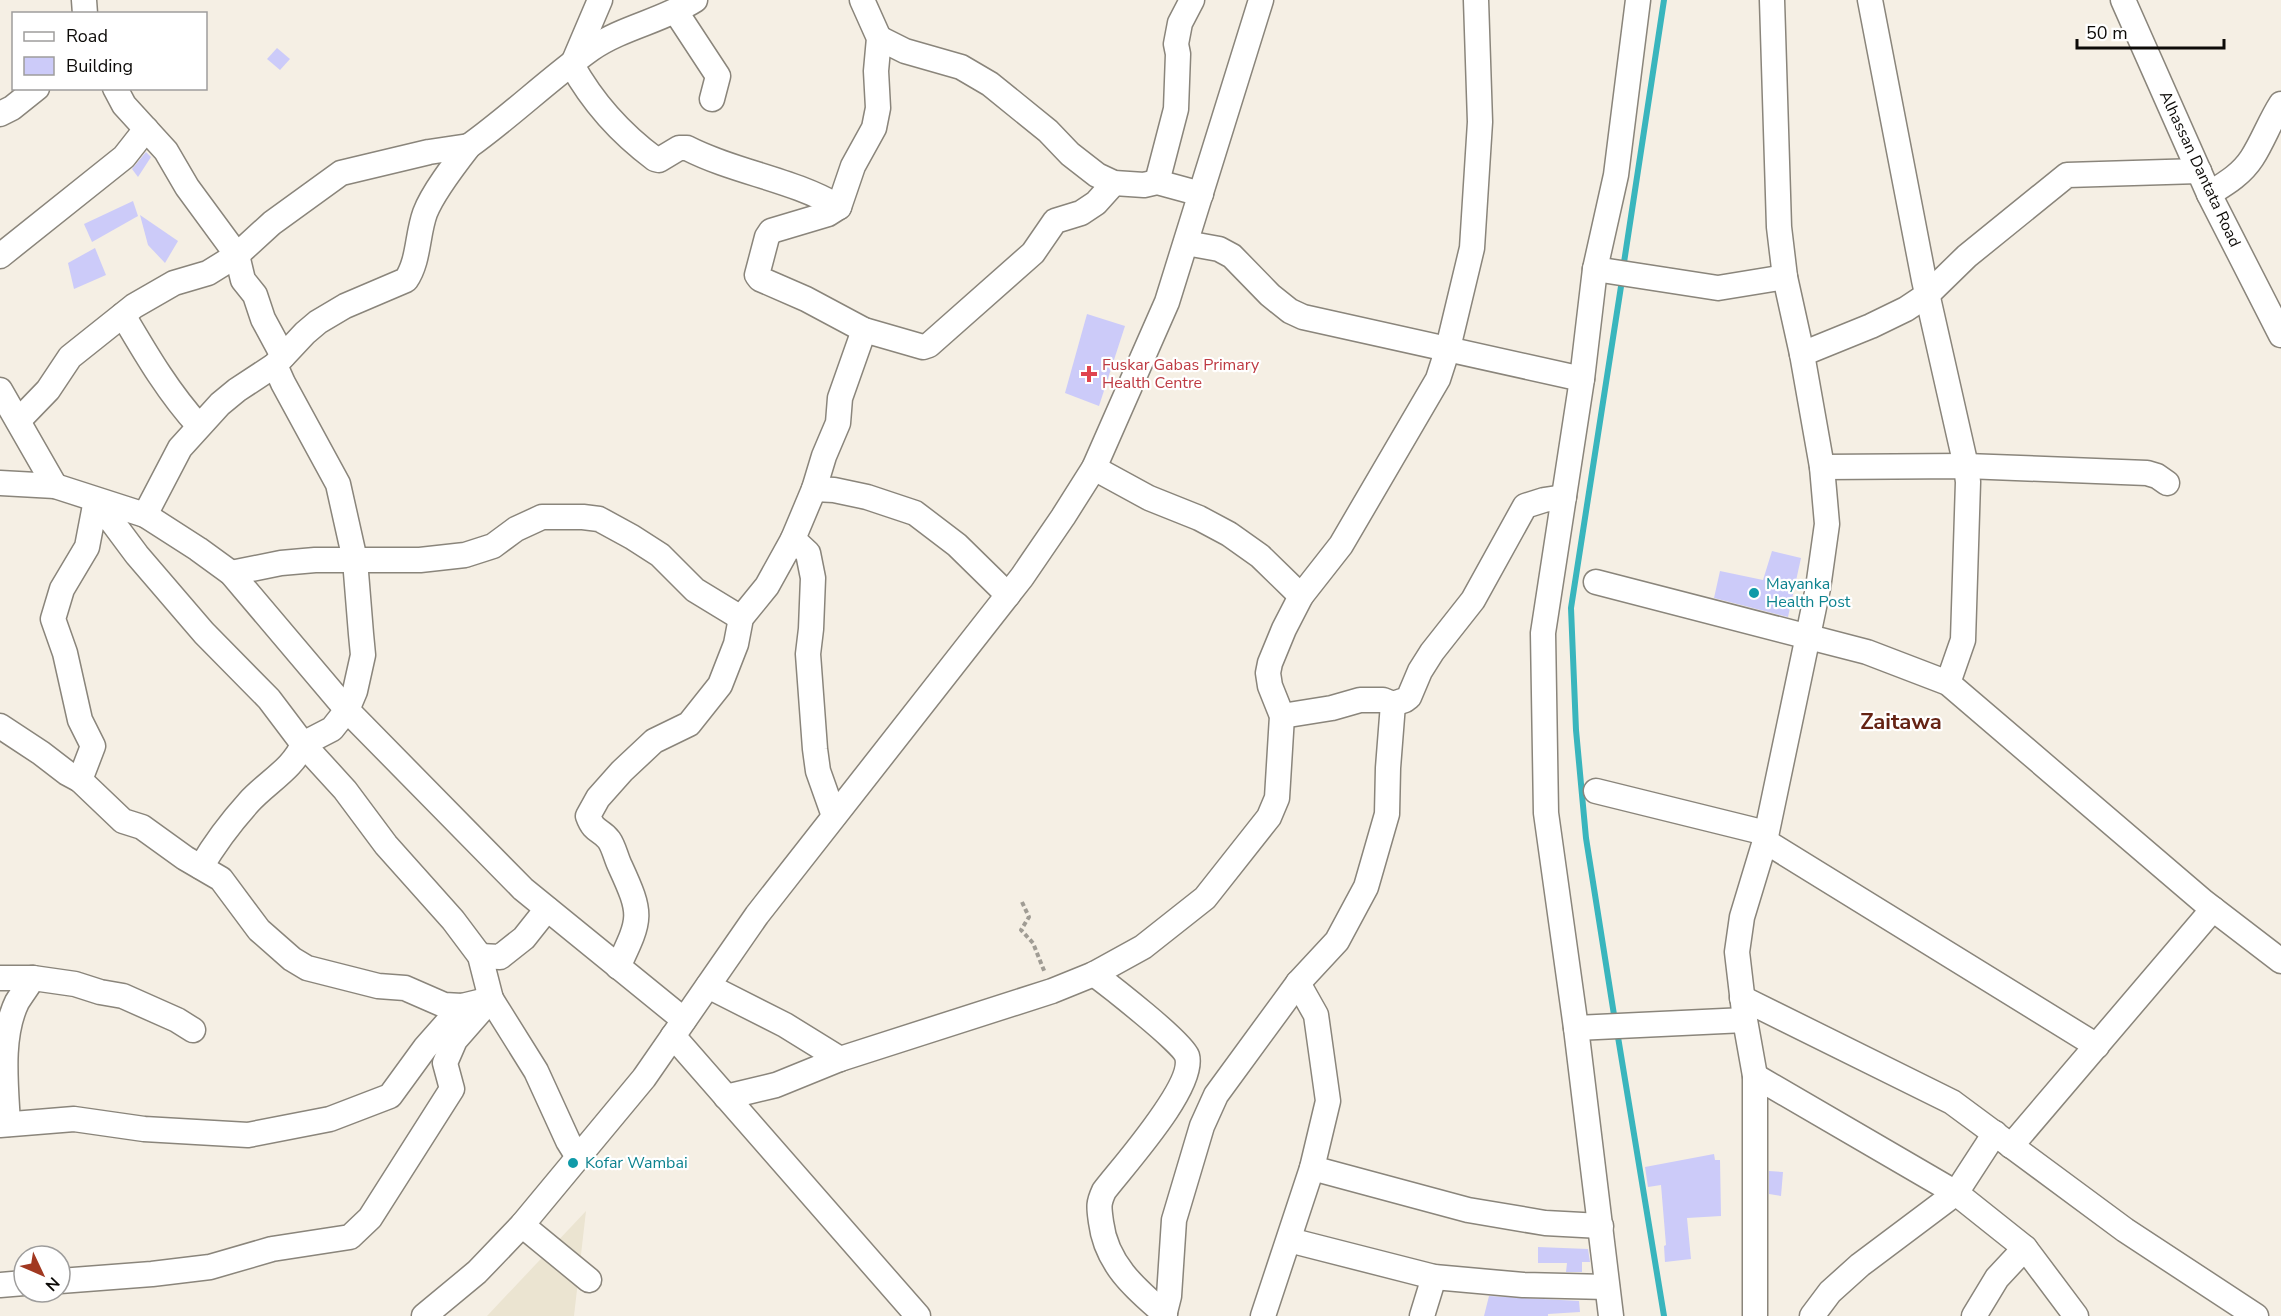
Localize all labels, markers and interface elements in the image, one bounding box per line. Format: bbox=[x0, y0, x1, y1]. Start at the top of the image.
legend bbox=[12, 12, 207, 90]
scale bar bbox=[2077, 12, 2224, 50]
text: 50 m bbox=[2086, 21, 2128, 45]
text: Road bbox=[66, 24, 108, 48]
text: Building bbox=[66, 54, 133, 78]
street label: Alhassan Dantata Road bbox=[2154, 87, 2246, 251]
place label: Fuskar Gabas Primary Health Centre bbox=[1102, 354, 1260, 394]
marker: Fuskar Gabas Primary Health Centre bbox=[1080, 365, 1098, 383]
place label: Mayanka Health Post bbox=[1766, 573, 1851, 613]
marker: Mayanka Health Post bbox=[1747, 586, 1761, 600]
district label: Zaitawa bbox=[1860, 707, 1942, 737]
place label: Kofar Wambai bbox=[585, 1152, 688, 1174]
marker: Kofar Wambai bbox=[566, 1156, 580, 1170]
north arrow bbox=[12, 1244, 72, 1304]
text: N bbox=[40, 1272, 64, 1296]

